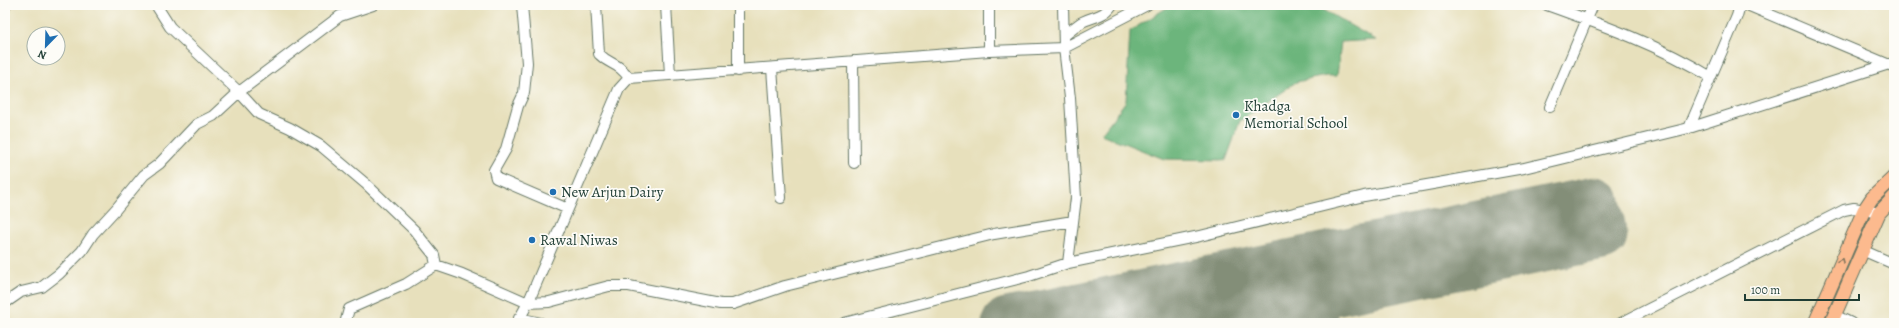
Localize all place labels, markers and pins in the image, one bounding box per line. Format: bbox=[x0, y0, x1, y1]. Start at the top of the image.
place label: Khadga Memorial School bbox=[1244, 96, 1348, 133]
marker: Khadga Memorial School bbox=[1231, 110, 1241, 120]
place label: New Arjun Dairy bbox=[561, 182, 664, 202]
marker: New Arjun Dairy bbox=[548, 187, 558, 197]
place label: Rawal Niwas bbox=[540, 230, 618, 250]
marker: Rawal Niwas bbox=[527, 235, 537, 245]

